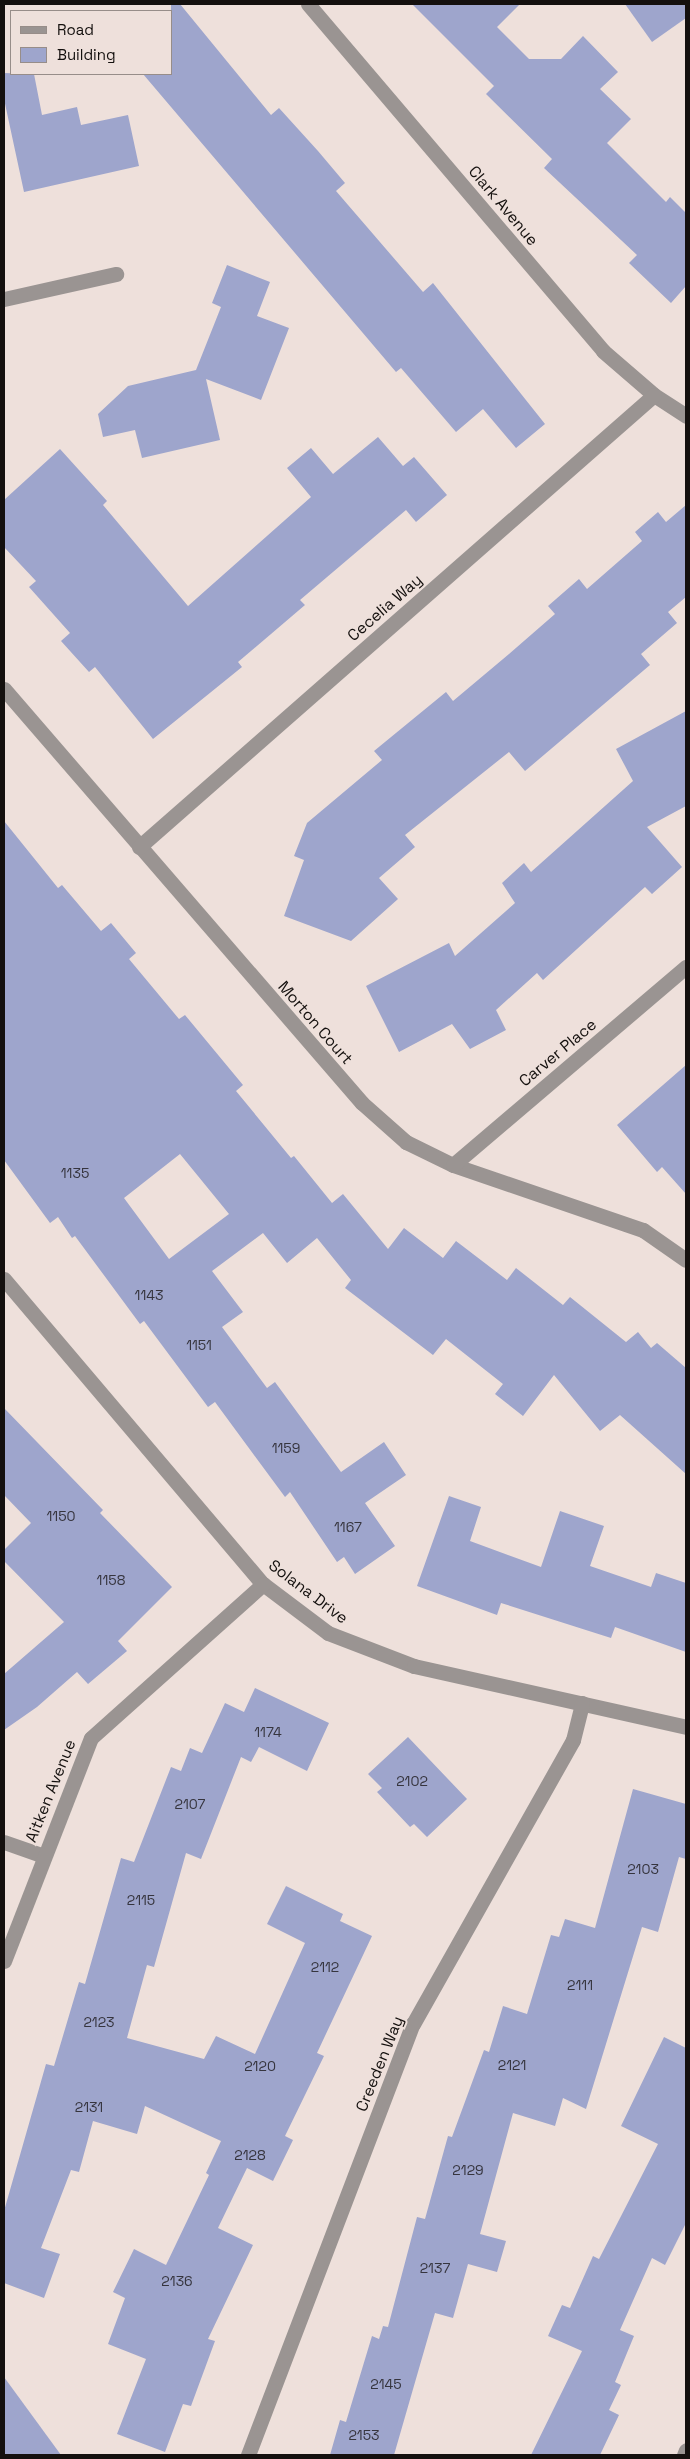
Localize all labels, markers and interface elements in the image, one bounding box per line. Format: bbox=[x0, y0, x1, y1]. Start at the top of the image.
legend bbox=[10, 10, 172, 75]
text: Road bbox=[57, 20, 94, 39]
text: Building bbox=[57, 45, 116, 64]
street label: Clark Avenue bbox=[464, 162, 542, 250]
street label: Cecelia Way bbox=[344, 570, 426, 646]
street label: Morton Court bbox=[274, 977, 356, 1069]
street label: Carver Place bbox=[515, 1015, 601, 1091]
house number: 1135 bbox=[61, 1165, 89, 1181]
house number: 1143 bbox=[135, 1287, 163, 1303]
house number: 1151 bbox=[186, 1337, 212, 1353]
house number: 1159 bbox=[272, 1440, 300, 1456]
house number: 1150 bbox=[46, 1508, 76, 1524]
house number: 1167 bbox=[334, 1519, 362, 1535]
street label: Solana Drive bbox=[265, 1556, 351, 1628]
house number: 1158 bbox=[97, 1572, 125, 1588]
house number: 1174 bbox=[254, 1724, 282, 1740]
street label: Aitken Avenue bbox=[22, 1737, 80, 1845]
house number: 2102 bbox=[396, 1773, 428, 1789]
house number: 2107 bbox=[175, 1796, 205, 1812]
house number: 2103 bbox=[627, 1861, 659, 1877]
house number: 2115 bbox=[127, 1892, 155, 1908]
house number: 2112 bbox=[311, 1959, 339, 1975]
house number: 2111 bbox=[567, 1977, 593, 1993]
street label: Creeden Way bbox=[352, 2013, 408, 2115]
house number: 2123 bbox=[83, 2014, 115, 2030]
house number: 2121 bbox=[498, 2057, 526, 2073]
house number: 2120 bbox=[244, 2058, 276, 2074]
house number: 2131 bbox=[75, 2099, 103, 2115]
house number: 2128 bbox=[234, 2147, 266, 2163]
house number: 2129 bbox=[452, 2162, 484, 2178]
house number: 2137 bbox=[420, 2260, 450, 2276]
house number: 2136 bbox=[161, 2273, 193, 2289]
house number: 2145 bbox=[370, 2376, 402, 2392]
house number: 2153 bbox=[348, 2427, 380, 2443]

